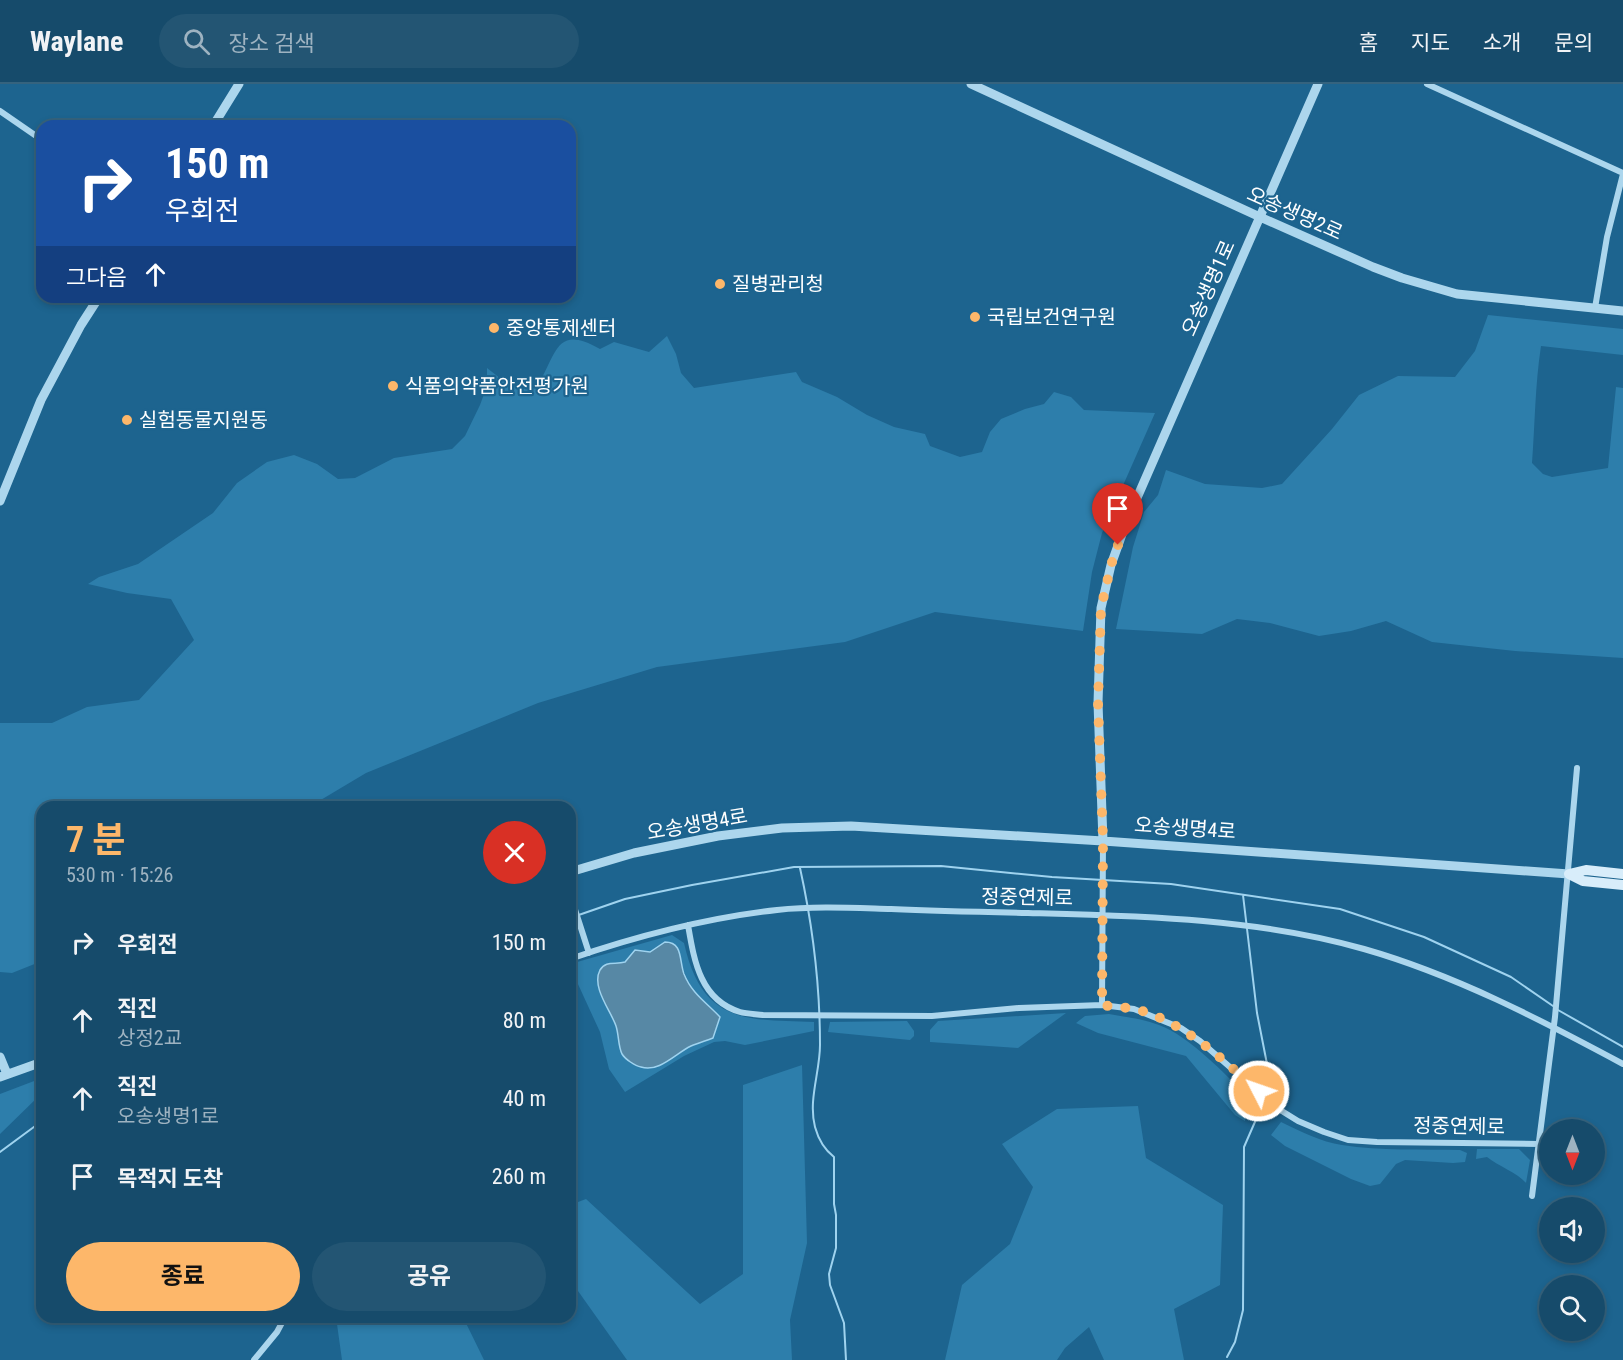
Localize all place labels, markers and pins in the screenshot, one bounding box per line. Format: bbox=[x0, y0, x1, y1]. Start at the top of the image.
place label: 질병관리청 bbox=[732, 272, 824, 296]
marker: 질병관리청 bbox=[713, 277, 727, 291]
place label: 국립보건연구원 bbox=[987, 305, 1116, 329]
marker: 국립보건연구원 bbox=[968, 310, 982, 324]
place label: 중앙통제센터 bbox=[506, 316, 616, 340]
marker: 중앙통제센터 bbox=[487, 321, 501, 335]
place label: 식품의약품안전평가원 bbox=[405, 374, 589, 398]
marker: 식품의약품안전평가원 bbox=[386, 379, 400, 393]
place label: 실험동물지원동 bbox=[139, 408, 268, 432]
marker: 실험동물지원동 bbox=[120, 413, 134, 427]
pin bbox=[1092, 483, 1143, 545]

